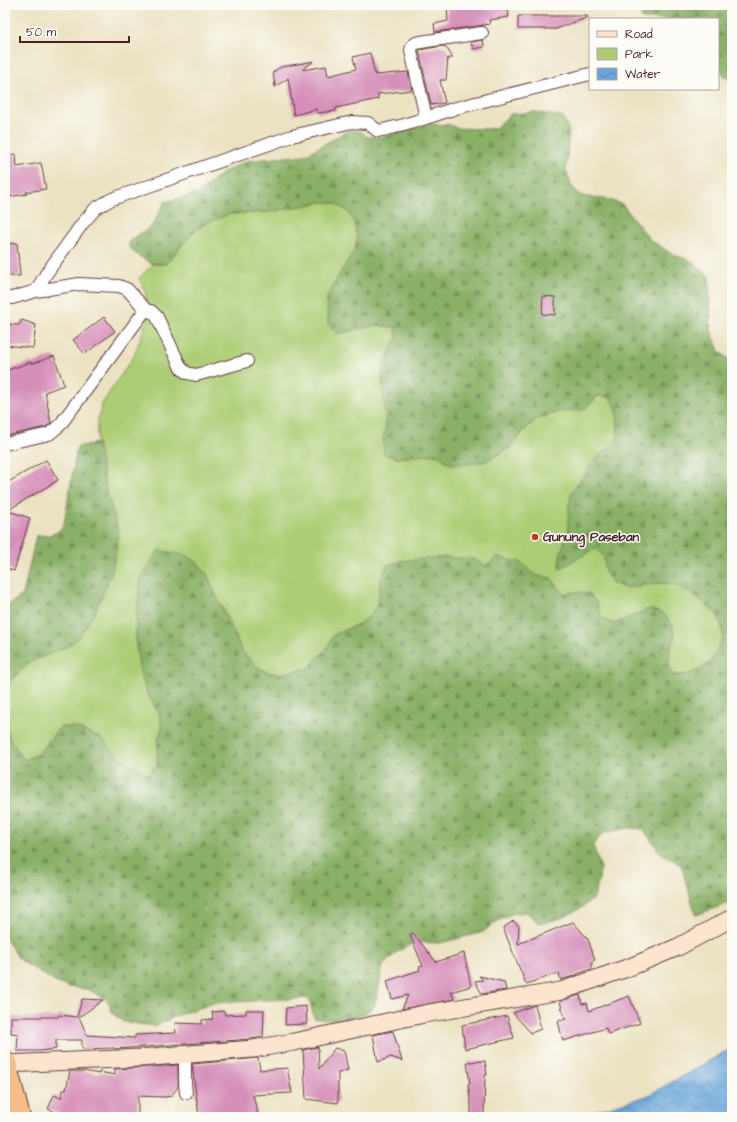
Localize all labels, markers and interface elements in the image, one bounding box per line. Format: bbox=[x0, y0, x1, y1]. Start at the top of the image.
scale bar bbox=[20, 18, 129, 44]
legend bbox=[589, 18, 719, 90]
text: 50 m bbox=[26, 24, 57, 41]
text: Road bbox=[625, 26, 653, 43]
text: Park bbox=[625, 46, 653, 63]
text: Water bbox=[625, 66, 661, 83]
place label: Gunung Paseban bbox=[543, 528, 639, 548]
marker: Gunung Paseban bbox=[530, 532, 540, 542]

